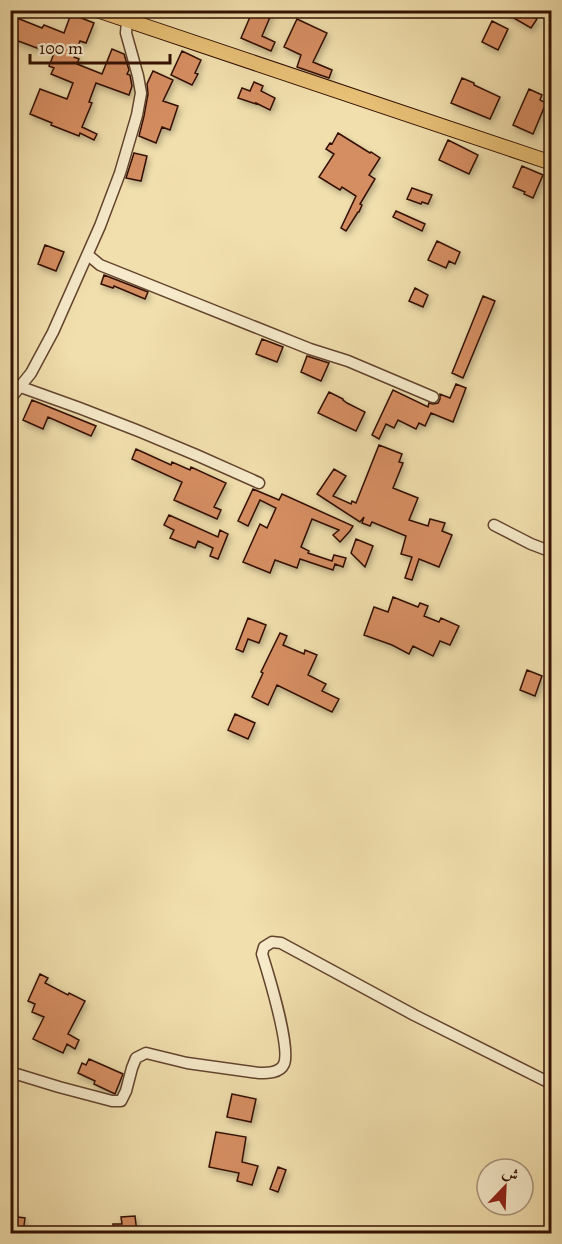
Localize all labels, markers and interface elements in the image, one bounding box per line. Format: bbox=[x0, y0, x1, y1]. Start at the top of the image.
scale bar bbox=[30, 27, 170, 65]
text: 100 m bbox=[39, 36, 83, 60]
north arrow bbox=[475, 1157, 535, 1217]
text: ش bbox=[499, 1161, 522, 1187]

